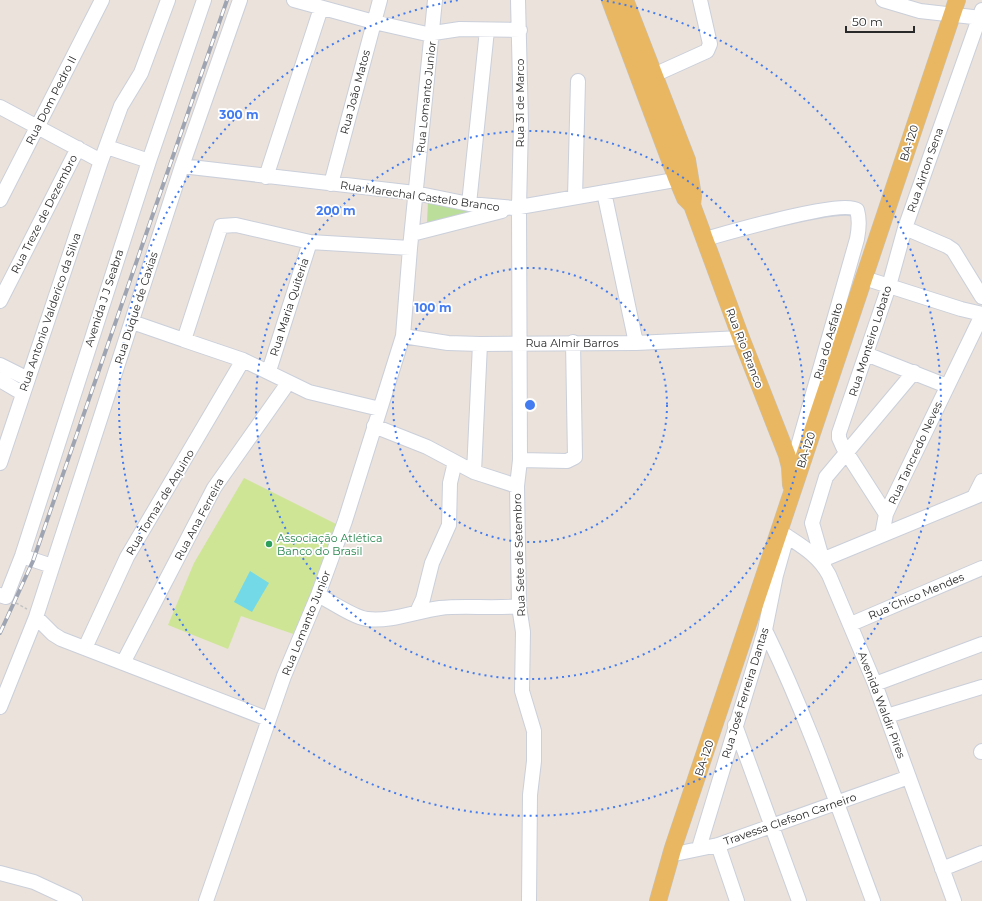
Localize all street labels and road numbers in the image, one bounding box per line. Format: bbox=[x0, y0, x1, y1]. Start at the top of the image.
street label: Rua Lomanto Junior bbox=[413, 40, 439, 154]
street label: Rua João Matos bbox=[337, 48, 373, 136]
street label: Rua Dom Pedro II bbox=[23, 53, 79, 147]
street label: Rua 31 de Marco bbox=[513, 58, 527, 148]
street label: BA-120 bbox=[897, 123, 921, 163]
street label: Rua Airton Sena bbox=[904, 126, 946, 214]
street label: Rua Treze de Dezembro bbox=[8, 152, 80, 276]
street label: Rua Marechal Castelo Branco bbox=[339, 178, 501, 214]
street label: Rua Antonio Valderico da Silva bbox=[16, 231, 84, 393]
street label: Avenida J J Seabra bbox=[82, 247, 126, 349]
street label: Rua Duque de Caxias bbox=[111, 249, 161, 366]
street label: Rua Maria Quiteria bbox=[267, 256, 311, 358]
street label: Rua Monteiro Lobato bbox=[845, 284, 895, 398]
street label: Rua do Asfalto bbox=[810, 301, 846, 381]
street label: Rua Rio Branco bbox=[723, 306, 767, 390]
street label: Rua Almir Barros bbox=[525, 336, 619, 350]
street label: Rua Tancredo Neves bbox=[885, 399, 945, 507]
street label: BA-120 bbox=[794, 430, 818, 470]
street label: Rua Tomaz de Aquino bbox=[123, 446, 197, 557]
street label: Rua Ana Ferreira bbox=[171, 475, 227, 563]
street label: Rua Sete de Setembro bbox=[510, 493, 528, 617]
street label: Rua Lomanto Junior bbox=[278, 568, 334, 678]
street label: Rua Chico Mendes bbox=[866, 569, 967, 623]
street label: Rua José Ferreira Dantas bbox=[718, 625, 772, 760]
street label: Avenida Waldir Pires bbox=[855, 650, 909, 761]
street label: BA-120 bbox=[691, 738, 717, 778]
street label: Travessa Clefson Carneiro bbox=[722, 790, 858, 848]

